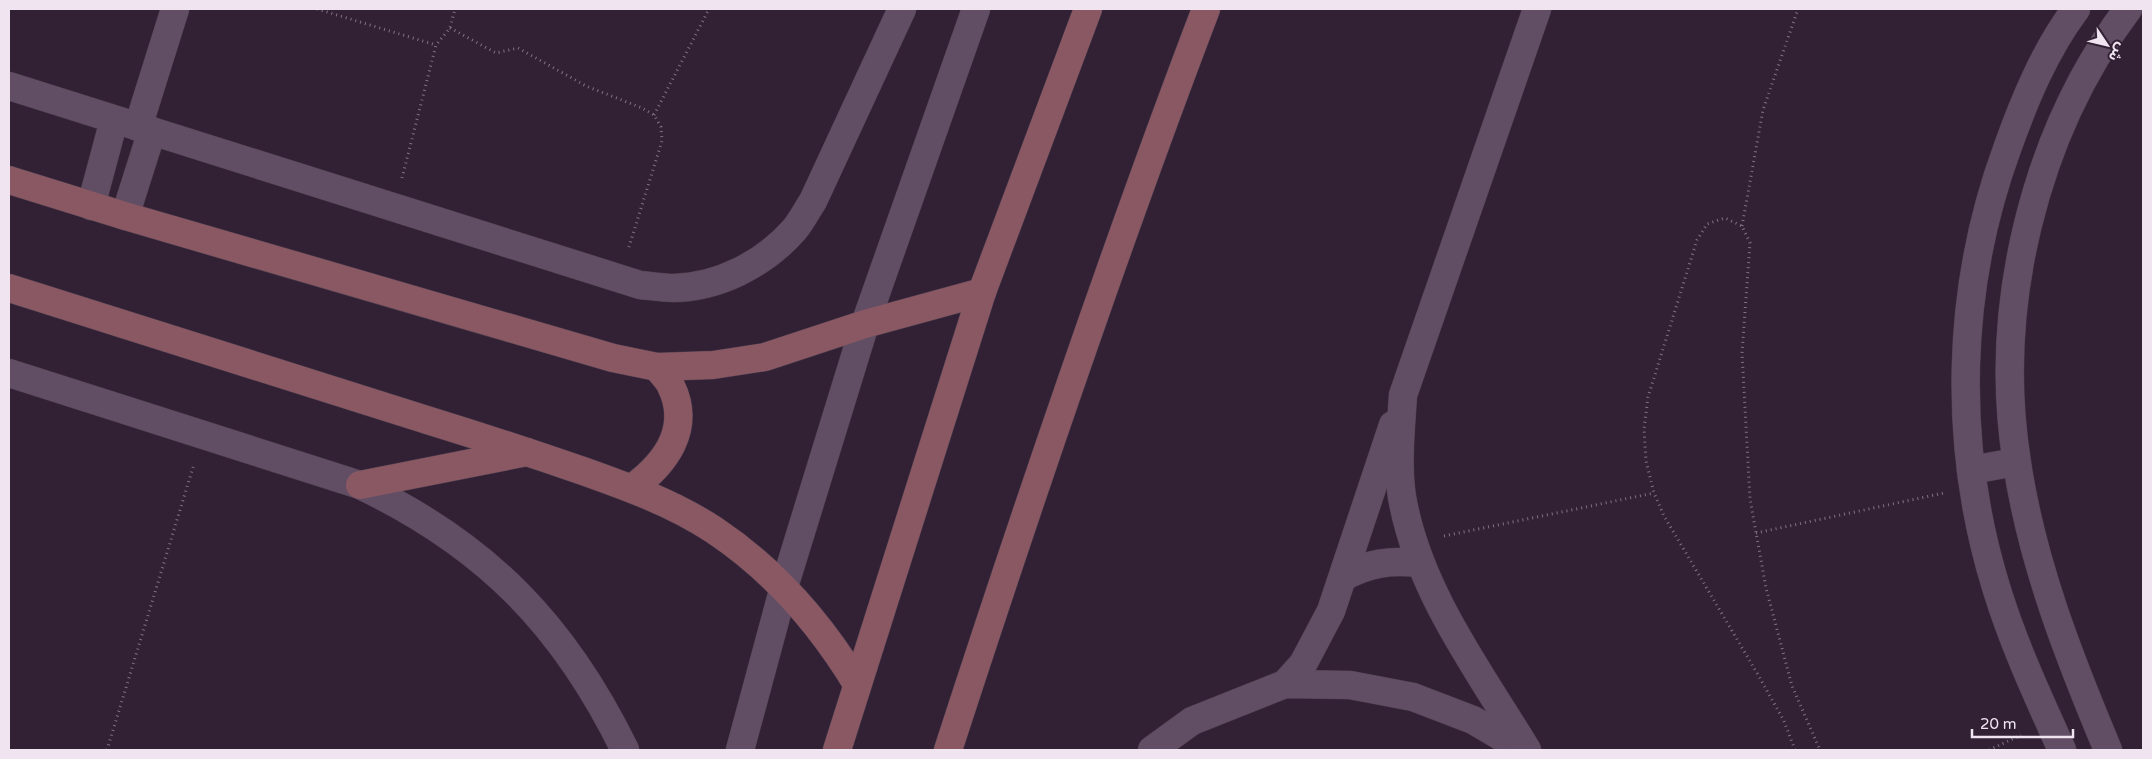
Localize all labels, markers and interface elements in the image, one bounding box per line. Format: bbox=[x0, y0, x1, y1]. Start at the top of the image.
north arrow bbox=[2082, 20, 2132, 70]
text: ش bbox=[2105, 39, 2130, 65]
scale bar bbox=[1972, 706, 2073, 738]
text: 20 m bbox=[1980, 715, 2017, 733]

